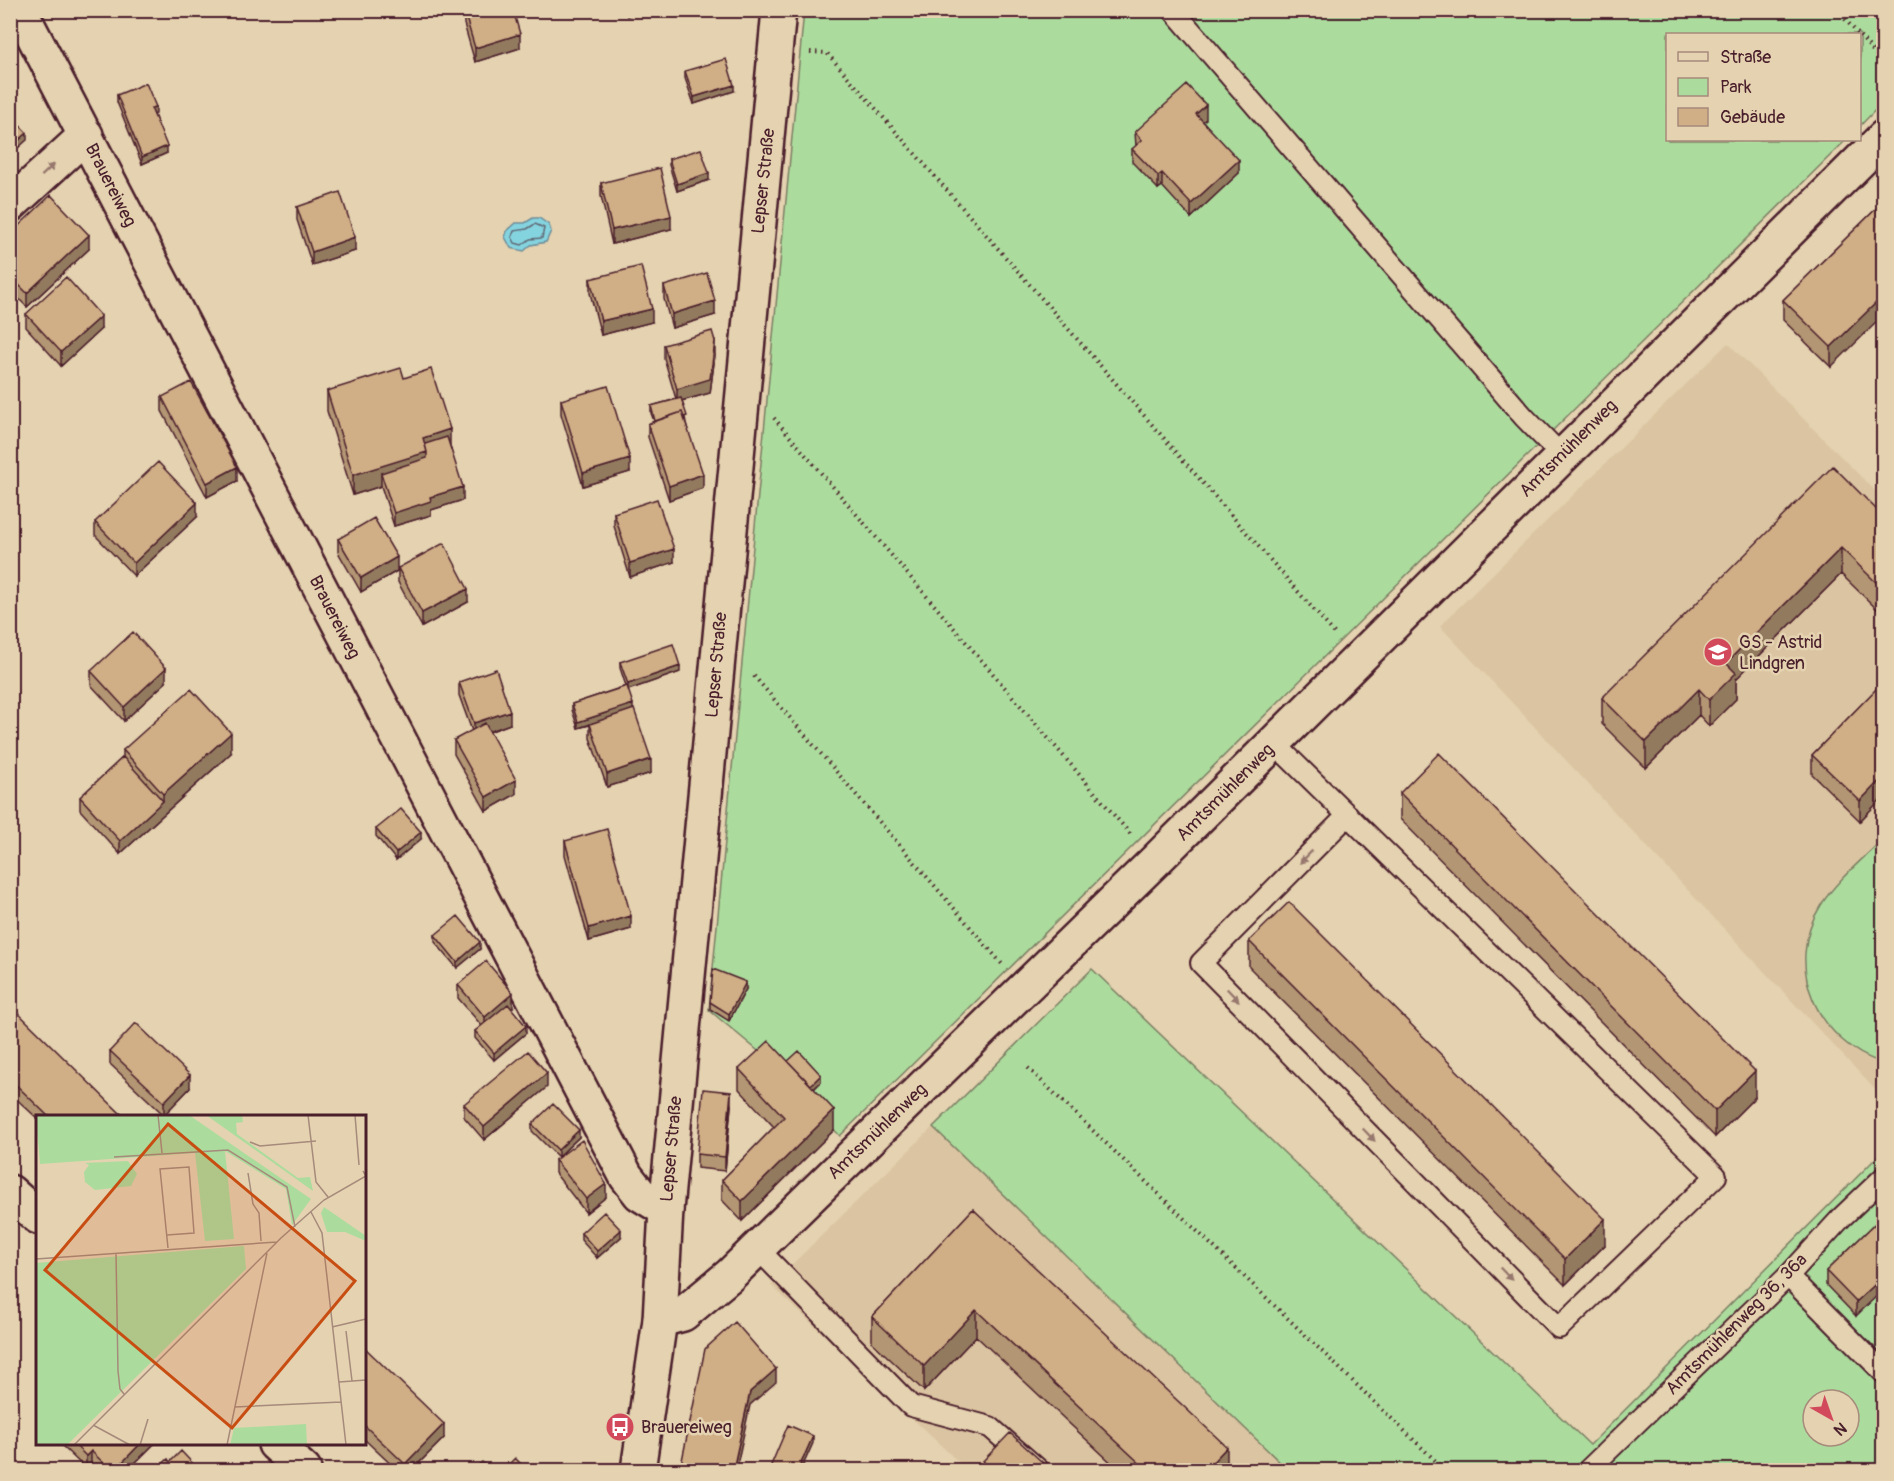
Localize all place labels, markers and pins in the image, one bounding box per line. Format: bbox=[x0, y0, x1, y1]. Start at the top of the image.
place label: GS - Astrid Lindgren bbox=[1739, 631, 1822, 675]
school or university icon: GS - Astrid Lindgren bbox=[1702, 636, 1734, 668]
bus stop icon: Brauereiweg bbox=[604, 1411, 636, 1443]
place label: Brauereiweg bbox=[641, 1416, 732, 1439]

